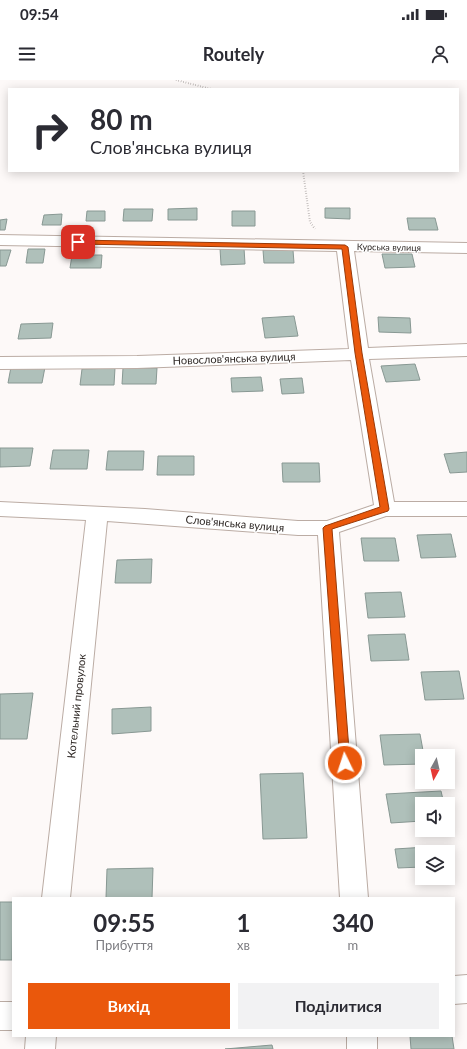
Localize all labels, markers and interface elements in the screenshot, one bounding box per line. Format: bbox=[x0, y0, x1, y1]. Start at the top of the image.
text: 09:54 bbox=[20, 5, 59, 23]
icon: menu bbox=[16, 43, 38, 65]
text: Routely bbox=[203, 43, 264, 65]
icon: person bbox=[429, 43, 451, 65]
text: 80 m bbox=[90, 102, 153, 136]
icon: right bbox=[24, 104, 76, 156]
text: Слов'янська вулиця bbox=[90, 136, 252, 158]
pin bbox=[61, 225, 95, 259]
icon: arrive bbox=[67, 231, 89, 253]
street label: Курська вулиця bbox=[357, 241, 421, 253]
street label: Новослов'янська вулиця bbox=[172, 349, 296, 367]
street label: Слов'янська вулиця bbox=[185, 512, 285, 534]
street label: Котельний провулок bbox=[64, 653, 88, 759]
position arrow bbox=[324, 742, 366, 784]
north arrow bbox=[415, 749, 455, 789]
map controls bbox=[415, 749, 455, 885]
button: sound bbox=[415, 797, 455, 837]
button: layers bbox=[415, 845, 455, 885]
text: 09:55 bbox=[93, 908, 155, 937]
text: 1 bbox=[237, 908, 251, 937]
text: 340 bbox=[332, 908, 374, 937]
text: Прибуття bbox=[96, 937, 153, 953]
text: хв bbox=[237, 937, 250, 953]
text: m bbox=[347, 937, 358, 953]
button: Вихід bbox=[28, 983, 230, 1029]
button: Поділитися bbox=[238, 983, 439, 1029]

